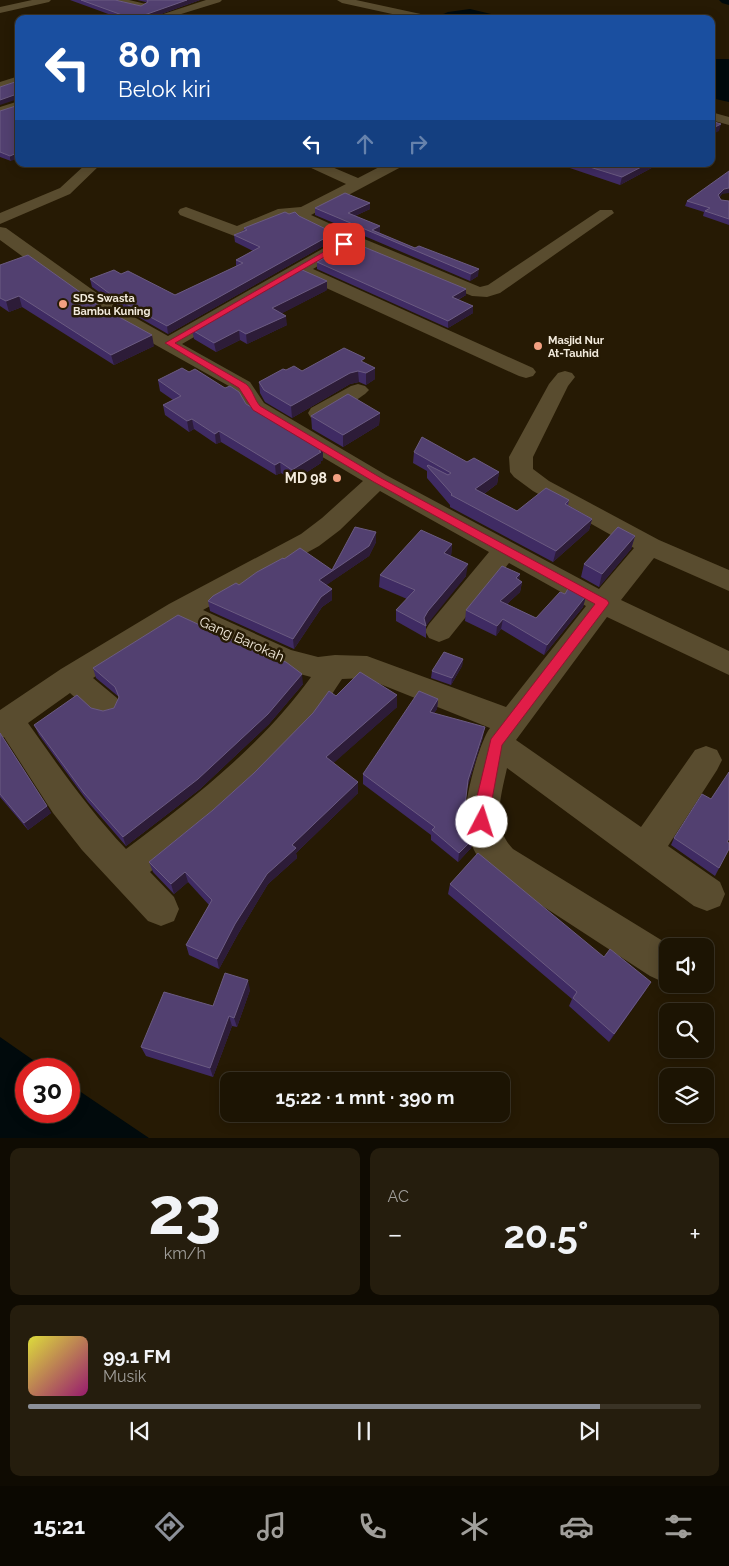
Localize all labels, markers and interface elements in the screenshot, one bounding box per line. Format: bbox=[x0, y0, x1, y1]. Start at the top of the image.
text: 80 m bbox=[118, 34, 202, 75]
icon: left bbox=[35, 35, 100, 100]
text: Belok kiri bbox=[118, 76, 211, 102]
icon: left bbox=[298, 130, 326, 158]
icon: ahead bbox=[351, 130, 379, 158]
icon: right bbox=[404, 130, 432, 158]
pin bbox=[323, 223, 365, 265]
icon: arrive bbox=[330, 230, 358, 258]
place label: SDS Swasta Bambu Kuning bbox=[73, 292, 151, 318]
marker: SDS Swasta Bambu Kuning bbox=[57, 298, 69, 310]
place label: Masjid Nur At-Tauhid bbox=[548, 334, 605, 360]
marker: Masjid Nur At-Tauhid bbox=[532, 340, 544, 352]
place label: MD 98 bbox=[285, 470, 327, 486]
marker: MD 98 bbox=[331, 472, 343, 484]
street label: Gang Barokah bbox=[197, 613, 287, 665]
position arrow bbox=[455, 795, 507, 847]
map controls bbox=[659, 938, 714, 1123]
button: sound bbox=[659, 938, 714, 993]
button: search bbox=[659, 1003, 714, 1058]
speed limit sign: 30 bbox=[15, 1058, 80, 1123]
button: layers bbox=[659, 1068, 714, 1123]
text: 15:22 · 1 mnt · 390 m bbox=[276, 1086, 454, 1108]
text: 23 bbox=[148, 1173, 221, 1249]
text: AC bbox=[388, 1187, 409, 1206]
text: 20.5° bbox=[503, 1212, 589, 1257]
text: − bbox=[388, 1218, 403, 1251]
text: + bbox=[689, 1218, 701, 1251]
text: km/h bbox=[164, 1244, 206, 1263]
text: 99.1 FM bbox=[103, 1345, 171, 1367]
text: Musik bbox=[103, 1367, 146, 1386]
icon: previous bbox=[126, 1417, 154, 1445]
icon: pause bbox=[350, 1417, 378, 1445]
icon: next bbox=[575, 1417, 603, 1445]
icon: directions bbox=[152, 1509, 187, 1544]
icon: music bbox=[254, 1509, 289, 1544]
icon: phone bbox=[355, 1509, 390, 1544]
icon: climate bbox=[457, 1509, 492, 1544]
icon: car bbox=[559, 1509, 594, 1544]
icon: filters bbox=[661, 1509, 696, 1544]
text: 15:21 bbox=[33, 1513, 85, 1539]

